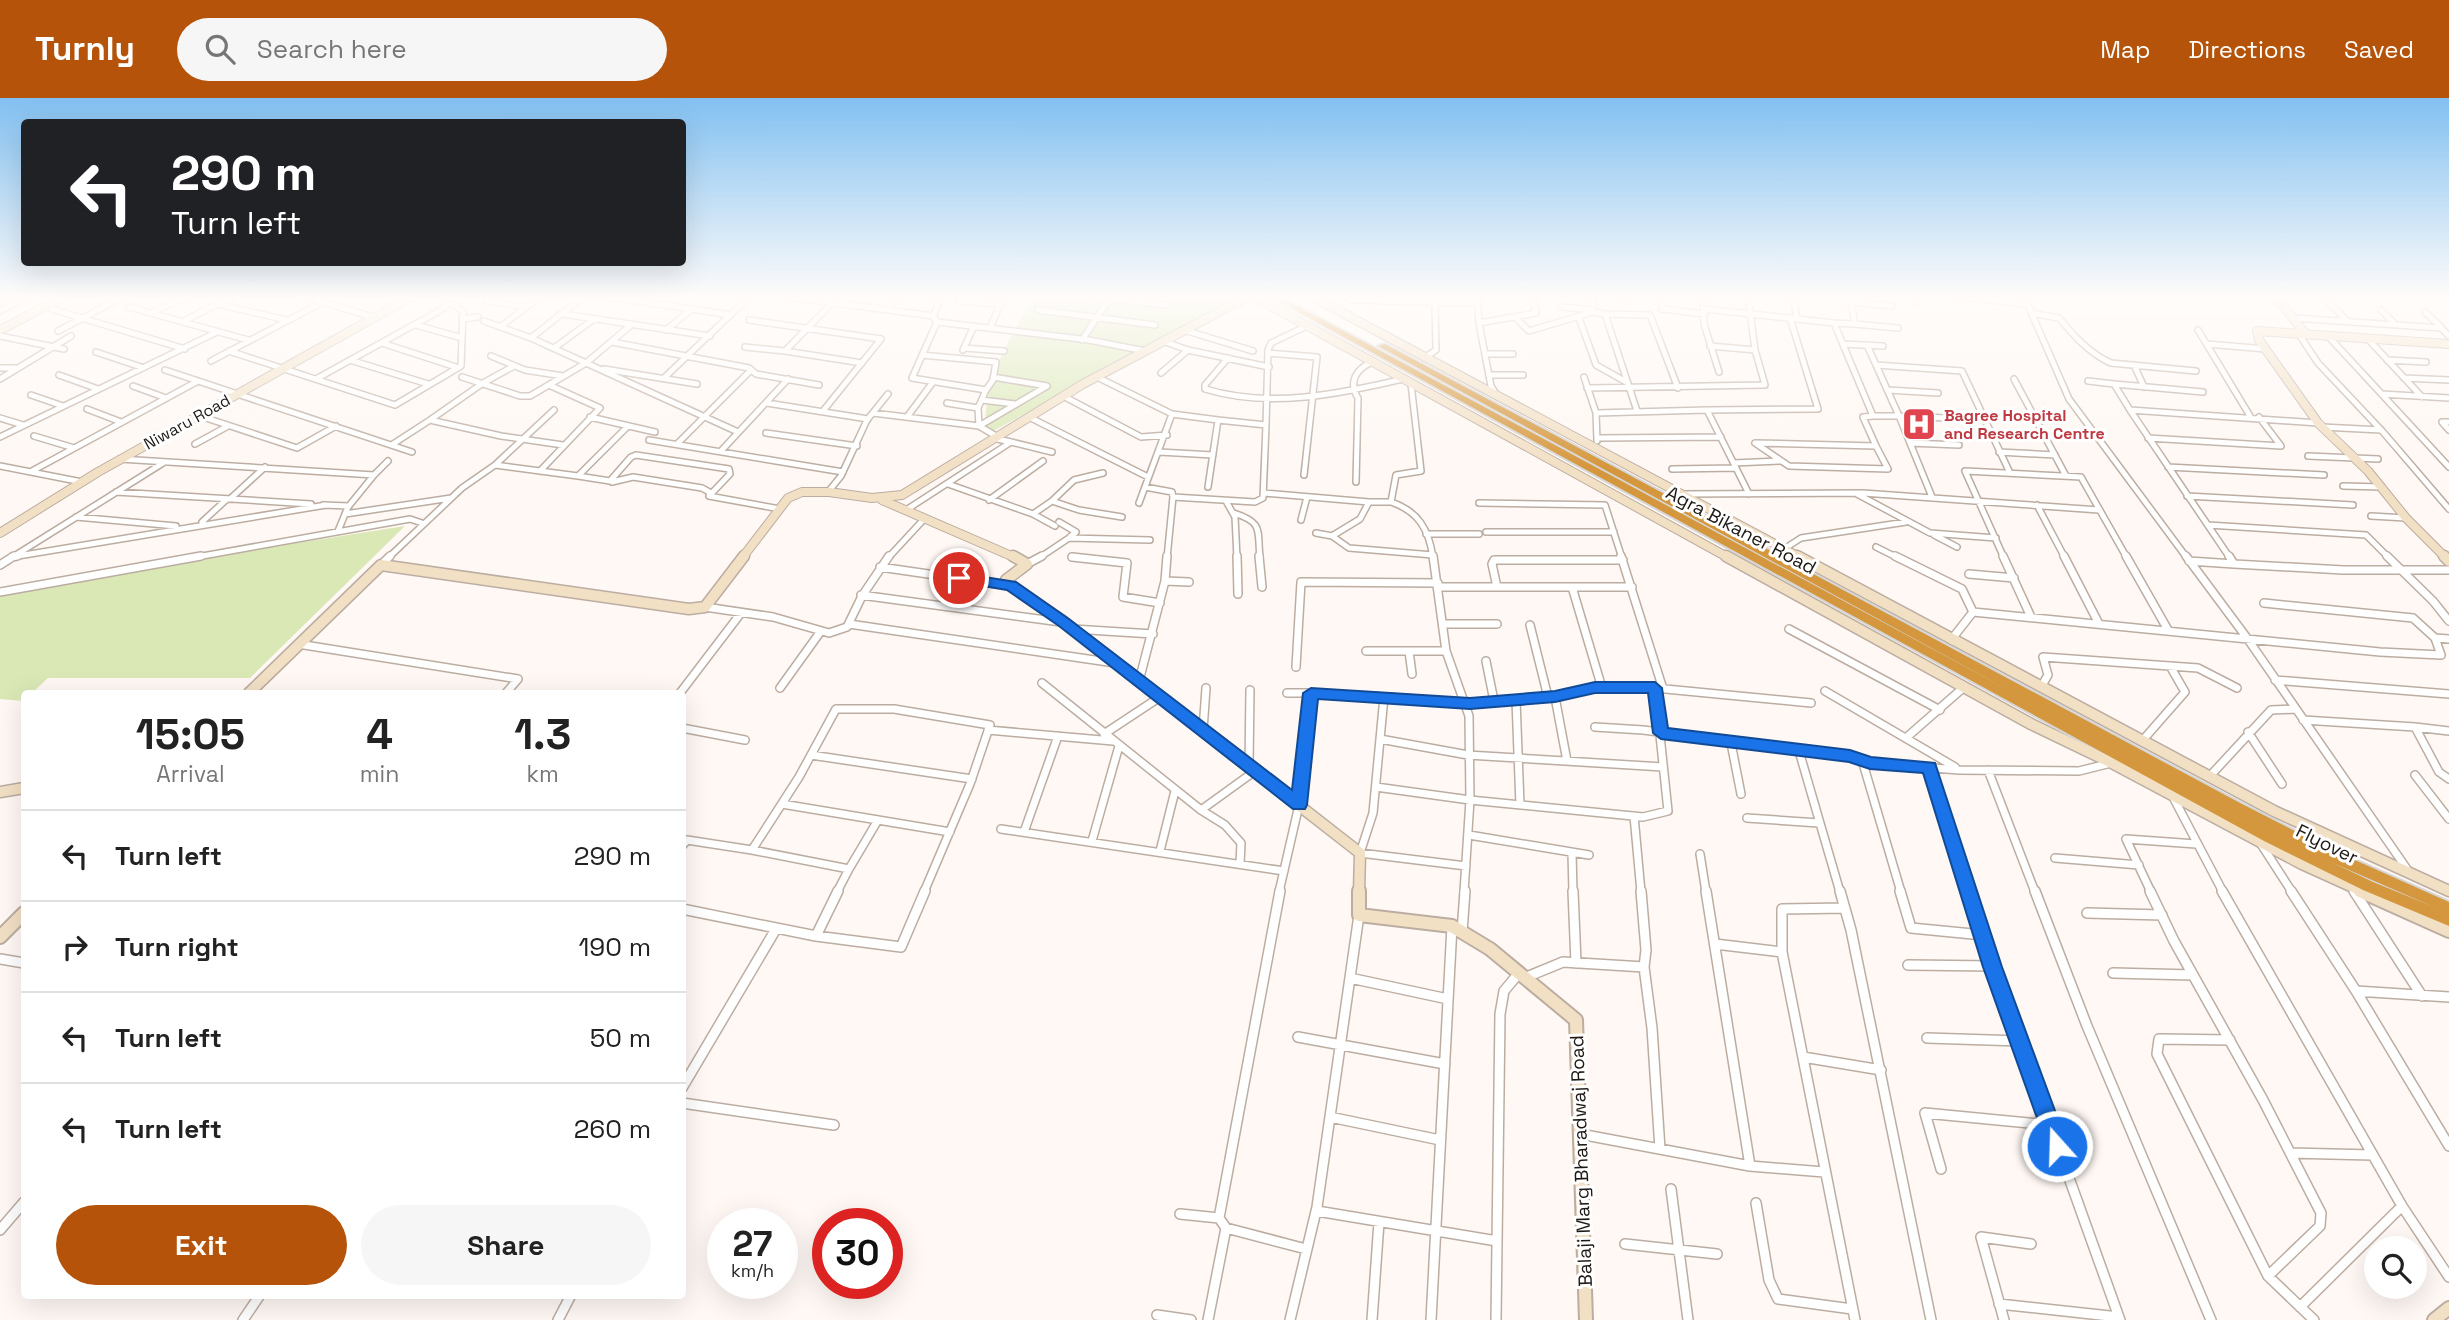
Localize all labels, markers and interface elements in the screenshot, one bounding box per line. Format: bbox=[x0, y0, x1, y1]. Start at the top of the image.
search box bbox=[177, 18, 667, 81]
text: Turnly bbox=[35, 28, 135, 70]
icon: search bbox=[201, 30, 239, 68]
text: Search here bbox=[257, 32, 407, 66]
text: Map bbox=[2100, 34, 2150, 65]
text: Directions bbox=[2188, 34, 2306, 65]
text: Saved bbox=[2344, 34, 2414, 65]
text: 290 m bbox=[171, 142, 316, 204]
icon: left bbox=[56, 147, 147, 238]
text: Turn left bbox=[171, 203, 301, 243]
street label: Niwaru Road bbox=[140, 390, 234, 454]
hospital icon: Bagree Hospital and Research Centre bbox=[1900, 405, 1938, 443]
place label: Bagree Hospital and Research Centre bbox=[1944, 405, 2105, 444]
street label: Agra Bikaner Road bbox=[1662, 480, 1820, 580]
pin bbox=[929, 548, 989, 608]
icon: arrive bbox=[940, 559, 978, 597]
text: 15:05 bbox=[136, 708, 245, 761]
text: 4 bbox=[366, 708, 393, 761]
text: 1.3 bbox=[514, 708, 571, 761]
text: Arrival bbox=[156, 759, 225, 789]
text: min bbox=[360, 759, 399, 789]
text: km bbox=[527, 759, 559, 789]
street label: Flyover bbox=[2292, 818, 2362, 870]
icon: left bbox=[56, 837, 94, 875]
text: Turn left bbox=[115, 839, 222, 873]
text: 290 m bbox=[574, 839, 651, 873]
icon: right bbox=[56, 928, 94, 966]
text: Turn right bbox=[115, 930, 239, 964]
text: 190 m bbox=[579, 930, 651, 964]
icon: left bbox=[56, 1019, 94, 1057]
text: Turn left bbox=[115, 1021, 222, 1055]
text: 50 m bbox=[590, 1021, 651, 1055]
street label: Balaji Marg Bharadwaj Road bbox=[1564, 1035, 1598, 1287]
position arrow bbox=[2020, 1109, 2094, 1183]
icon: left bbox=[56, 1110, 94, 1148]
text: Turn left bbox=[115, 1112, 222, 1146]
text: 260 m bbox=[574, 1112, 651, 1146]
button: Exit bbox=[56, 1205, 347, 1285]
button: Share bbox=[361, 1205, 651, 1285]
speed limit sign: 30 bbox=[812, 1208, 903, 1299]
text: 27 bbox=[733, 1222, 772, 1266]
map controls bbox=[2364, 1236, 2427, 1299]
button: search bbox=[2364, 1236, 2427, 1299]
text: km/h bbox=[731, 1259, 774, 1282]

